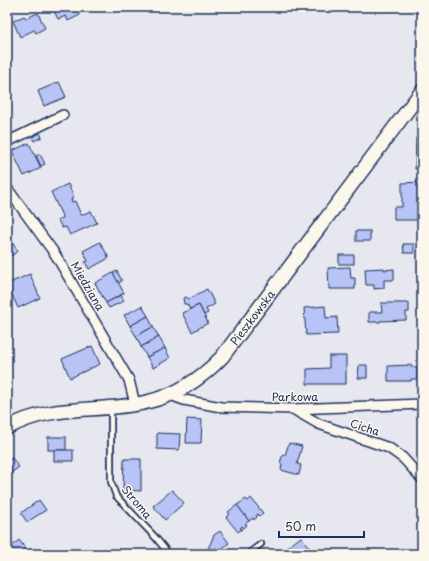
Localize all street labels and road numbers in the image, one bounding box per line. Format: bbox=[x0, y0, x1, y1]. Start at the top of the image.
street label: Miedziana bbox=[67, 258, 109, 314]
street label: Pieszkowska bbox=[226, 286, 279, 348]
street label: Parkowa bbox=[272, 388, 318, 405]
street label: Cicha bbox=[348, 414, 382, 440]
street label: Stroma bbox=[118, 481, 156, 523]

